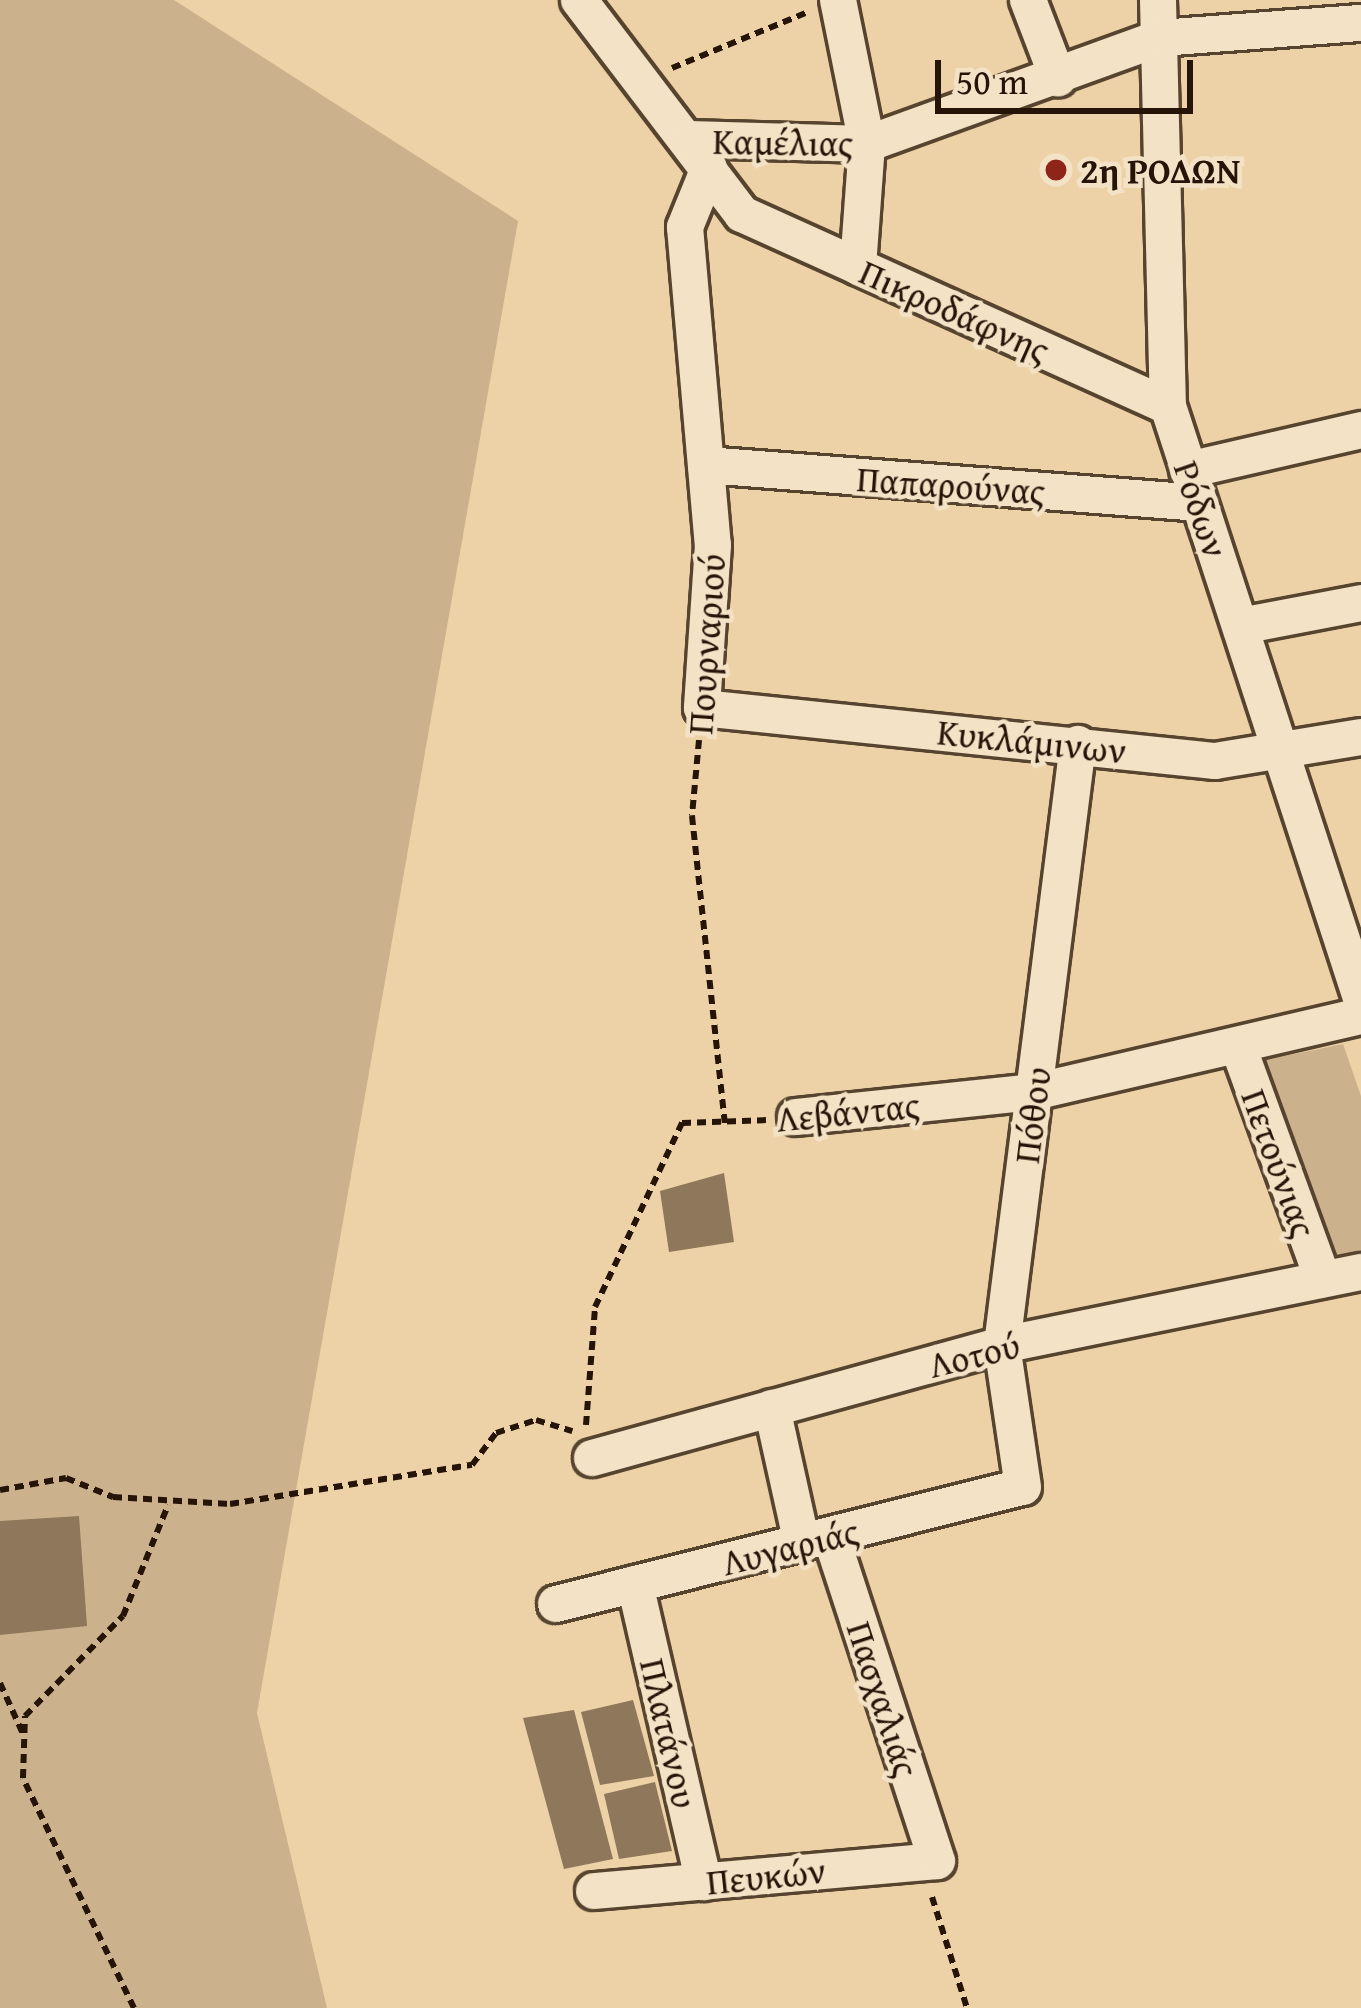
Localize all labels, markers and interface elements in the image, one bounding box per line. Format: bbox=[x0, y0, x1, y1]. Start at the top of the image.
scale bar bbox=[941, 36, 1199, 110]
text: 50 m bbox=[956, 54, 1028, 107]
street label: Καμέλιας bbox=[712, 118, 854, 164]
place label: 2η ΡΟΔΩΝ bbox=[1080, 148, 1240, 192]
marker: 2η ΡΟΔΩΝ bbox=[1043, 157, 1069, 183]
street label: Πικροδάφνης bbox=[853, 249, 1057, 371]
street label: Ρόδων bbox=[1165, 455, 1239, 563]
street label: Παπαρούνας bbox=[855, 456, 1047, 512]
street label: Πουρναριού bbox=[677, 552, 733, 736]
street label: Κυκλάμινων bbox=[935, 709, 1129, 771]
street label: Πόθου bbox=[1004, 1064, 1058, 1166]
street label: Λεβάντας bbox=[774, 1082, 922, 1140]
street label: Πετούνιας bbox=[1233, 1083, 1327, 1243]
street label: Λοτού bbox=[924, 1322, 1024, 1386]
street label: Λυγαριάς bbox=[717, 1508, 863, 1584]
street label: Πασχαλιάς bbox=[839, 1616, 929, 1782]
street label: Πλατάνου bbox=[632, 1654, 708, 1812]
street label: Πευκών bbox=[704, 1847, 828, 1903]

